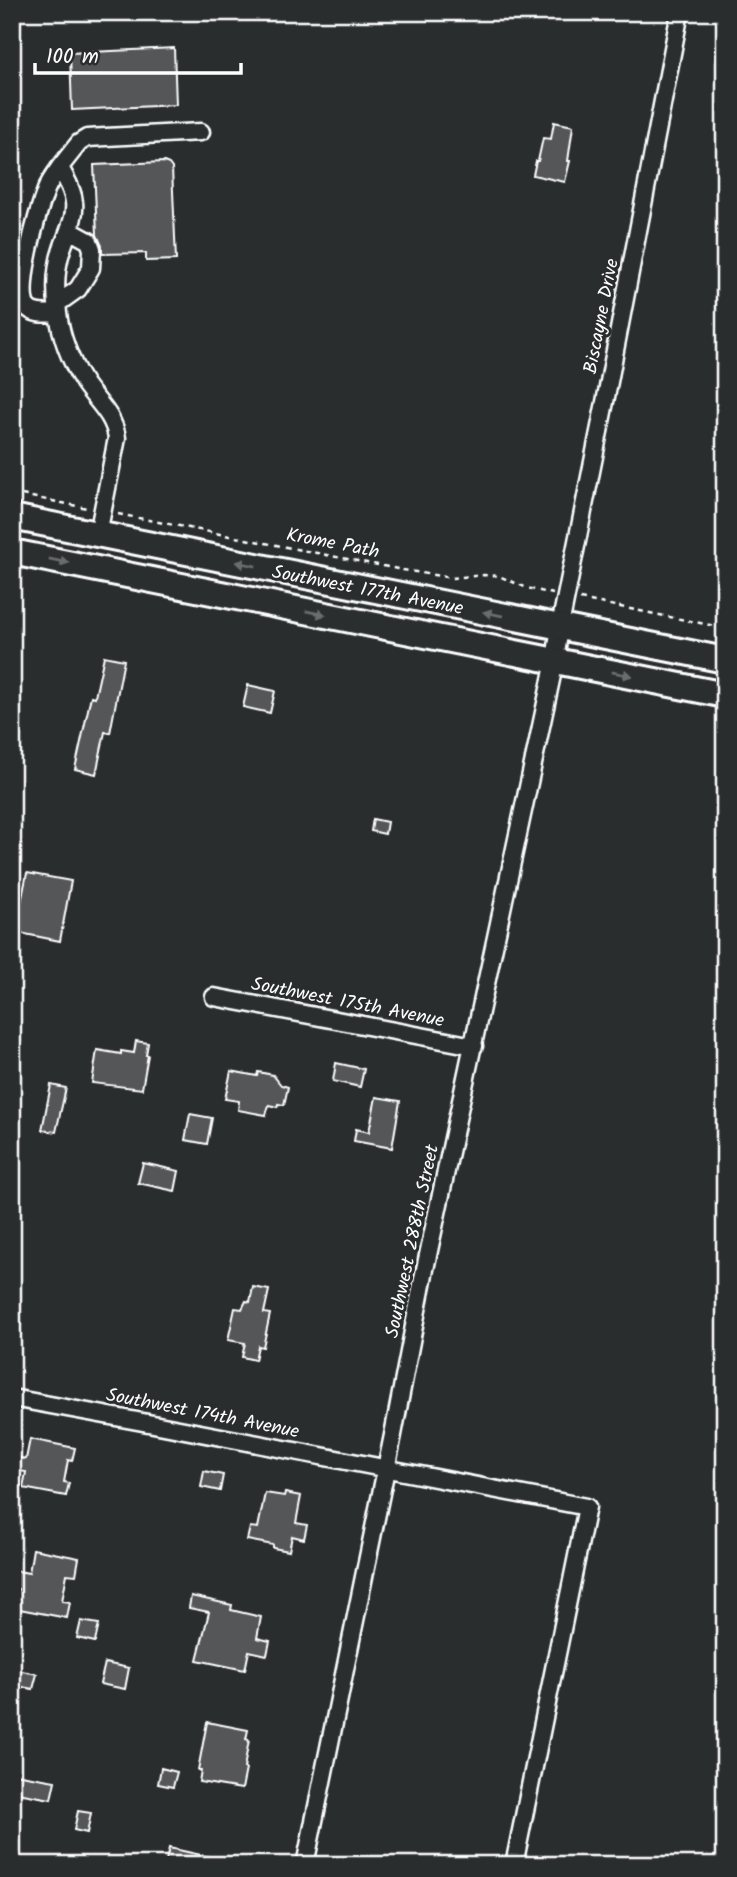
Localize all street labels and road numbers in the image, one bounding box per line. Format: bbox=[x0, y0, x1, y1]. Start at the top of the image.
street label: Biscayne Drive bbox=[576, 256, 628, 377]
street label: Krome Path bbox=[284, 520, 382, 568]
street label: Southwest 177th Avenue bbox=[269, 558, 466, 624]
street label: Southwest 175th Avenue bbox=[249, 970, 447, 1036]
street label: Southwest 288th Street bbox=[378, 1141, 448, 1341]
street label: Southwest 174th Avenue bbox=[104, 1381, 302, 1447]

